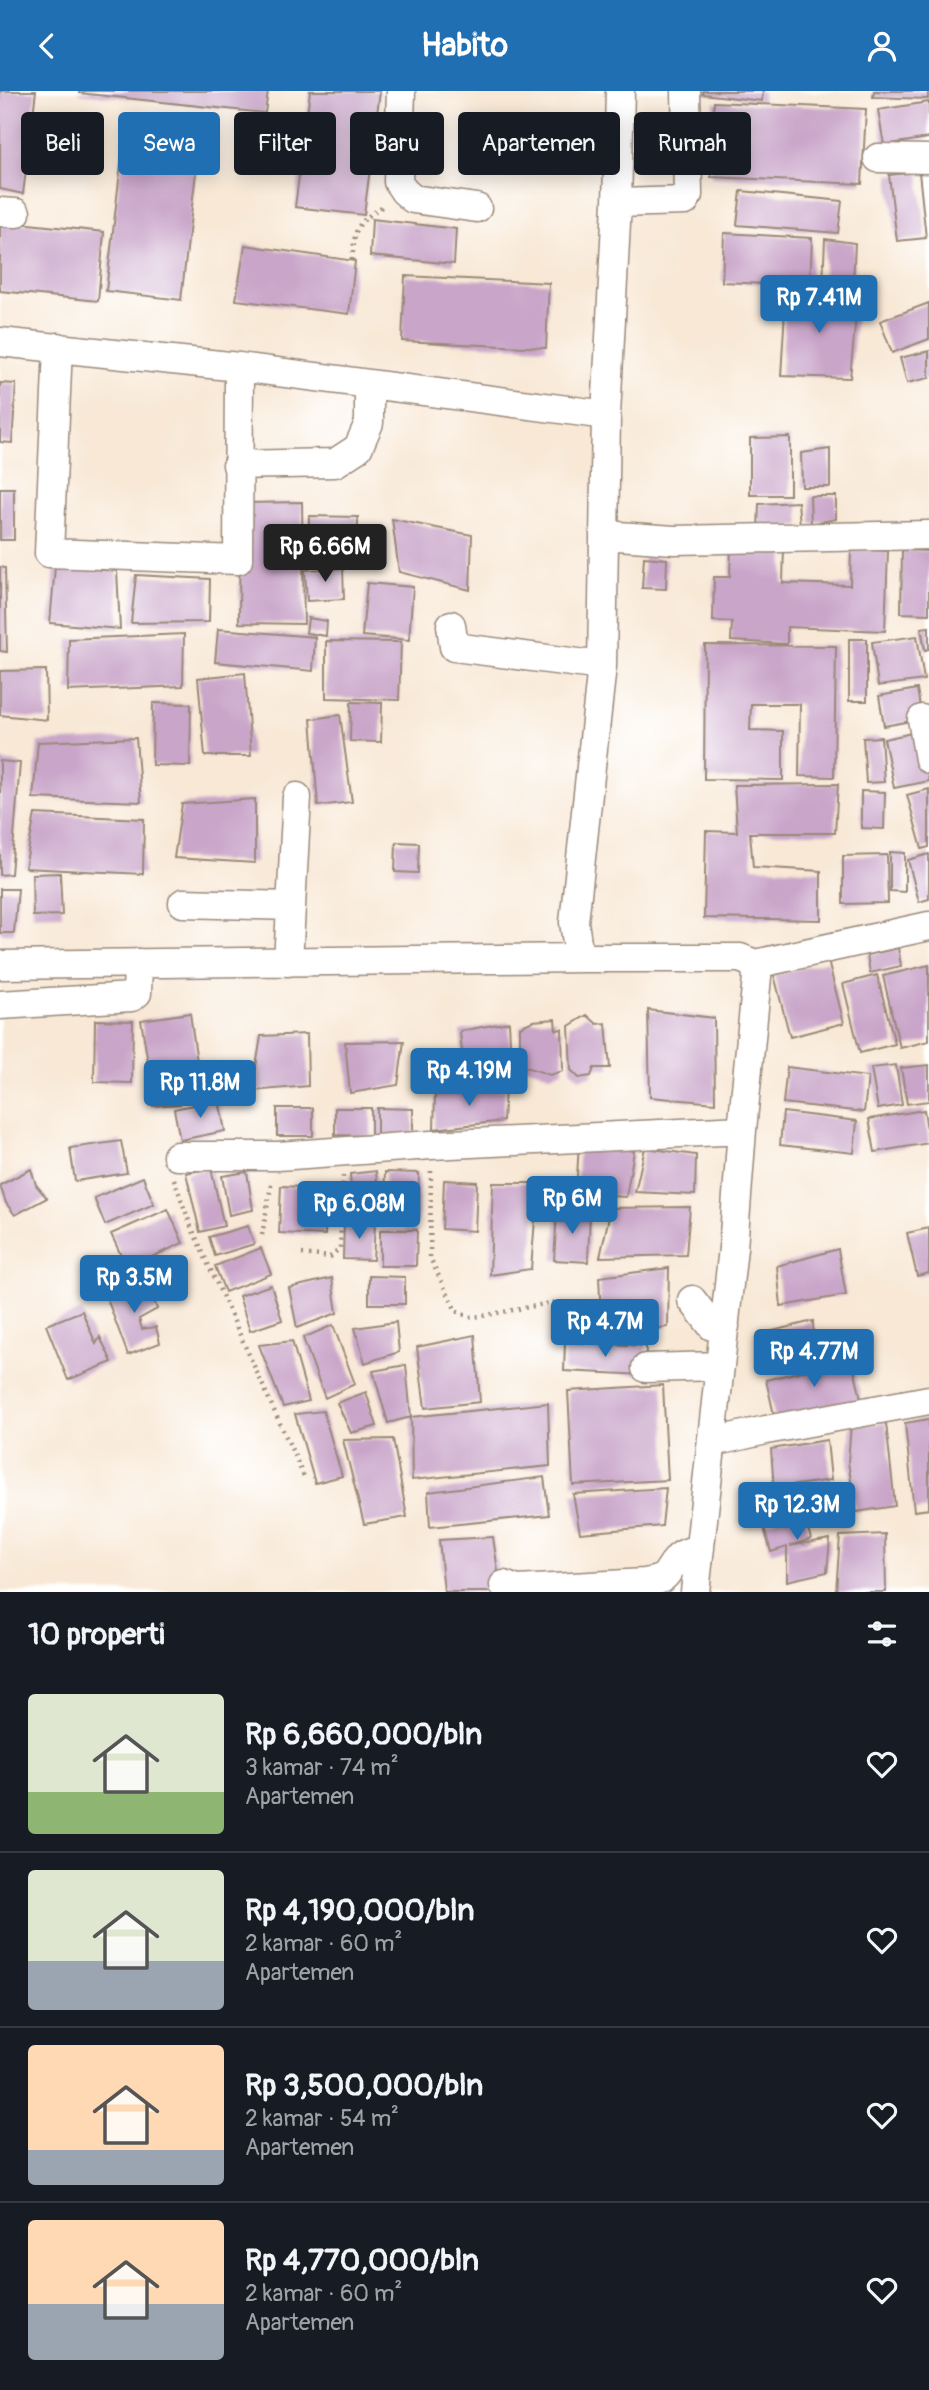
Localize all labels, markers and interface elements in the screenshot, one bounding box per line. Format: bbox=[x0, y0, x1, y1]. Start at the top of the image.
text: Habito bbox=[421, 26, 508, 66]
icon: back bbox=[28, 27, 66, 65]
icon: person bbox=[863, 27, 901, 65]
chip: Beli bbox=[21, 112, 104, 175]
chip: Sewa bbox=[118, 112, 220, 175]
chip: Filter bbox=[234, 112, 336, 175]
chip: Baru bbox=[350, 112, 444, 175]
chip: Apartemen bbox=[458, 112, 620, 175]
chip: Rumah bbox=[634, 112, 751, 175]
pin: Rp 7.41M bbox=[747, 275, 891, 335]
text: Rp 7.41M bbox=[776, 283, 862, 312]
pin: Rp 6.66M bbox=[253, 525, 397, 584]
text: Rp 6.66M bbox=[280, 532, 370, 561]
pin: Rp 4.19M bbox=[397, 1049, 541, 1108]
text: Rp 4.19M bbox=[427, 1056, 511, 1085]
pin: Rp 11.8M bbox=[128, 1061, 272, 1120]
text: Rp 11.8M bbox=[160, 1068, 240, 1097]
pin: Rp 6M bbox=[523, 1177, 621, 1236]
pin: Rp 6.08M bbox=[287, 1181, 431, 1241]
text: Rp 6M bbox=[542, 1184, 602, 1213]
text: Rp 6.08M bbox=[313, 1189, 405, 1218]
pin: Rp 3.5M bbox=[69, 1255, 199, 1315]
text: Rp 3.5M bbox=[96, 1263, 172, 1292]
pin: Rp 4.7M bbox=[540, 1299, 670, 1359]
text: Rp 4.7M bbox=[567, 1307, 643, 1336]
pin: Rp 4.77M bbox=[742, 1329, 886, 1389]
text: Rp 4.77M bbox=[770, 1337, 858, 1366]
pin: Rp 12.3M bbox=[725, 1483, 869, 1542]
text: Rp 12.3M bbox=[754, 1490, 840, 1519]
icon: filters bbox=[863, 1615, 901, 1653]
text: 10 properti bbox=[28, 1616, 165, 1653]
text: Rp 6,660,000/bln bbox=[245, 1716, 482, 1753]
icon: home bbox=[84, 1722, 168, 1806]
icon: heart bbox=[863, 1745, 901, 1783]
text: 3 kamar · 74 m² bbox=[245, 1753, 399, 1782]
text: Apartemen bbox=[245, 1782, 354, 1811]
text: Rp 4,190,000/bln bbox=[245, 1892, 474, 1929]
icon: home bbox=[84, 1898, 168, 1982]
icon: heart bbox=[863, 1921, 901, 1959]
text: 2 kamar · 60 m² bbox=[245, 1929, 402, 1958]
text: Apartemen bbox=[245, 1958, 354, 1987]
text: Rp 3,500,000/bln bbox=[245, 2067, 483, 2104]
icon: home bbox=[84, 2073, 168, 2157]
icon: heart bbox=[863, 2096, 901, 2134]
text: 2 kamar · 54 m² bbox=[245, 2104, 399, 2133]
text: Apartemen bbox=[245, 2133, 354, 2162]
text: Rp 4,770,000/bln bbox=[245, 2242, 479, 2279]
icon: home bbox=[84, 2248, 168, 2332]
icon: heart bbox=[863, 2271, 901, 2309]
text: 2 kamar · 60 m² bbox=[245, 2279, 402, 2308]
text: Apartemen bbox=[245, 2308, 354, 2337]

